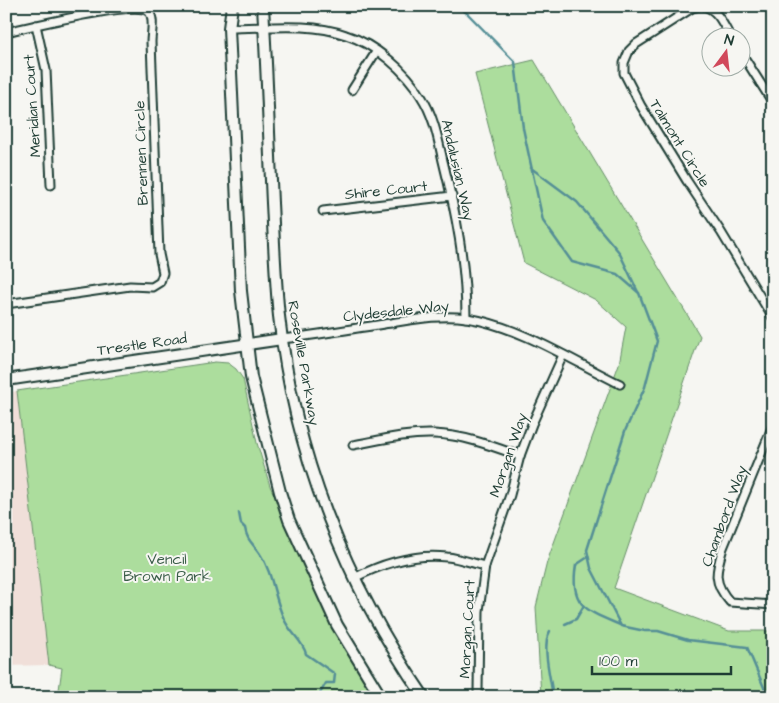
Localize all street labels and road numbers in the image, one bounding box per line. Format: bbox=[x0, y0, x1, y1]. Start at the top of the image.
street label: Meridian Court bbox=[18, 54, 47, 158]
street label: Talmont Circle bbox=[644, 95, 715, 191]
street label: Brennen Circle bbox=[129, 100, 154, 206]
street label: Andalusian Way bbox=[435, 117, 479, 223]
street label: Shire Court bbox=[344, 176, 428, 205]
street label: Clydesdale Way bbox=[342, 295, 450, 328]
street label: Roseville Parkway bbox=[281, 299, 325, 427]
street label: Trestle Road bbox=[96, 328, 189, 361]
street label: Morgan Way bbox=[484, 410, 534, 500]
street label: Chambord Way bbox=[696, 463, 753, 570]
street label: Morgan Court bbox=[454, 579, 482, 679]

